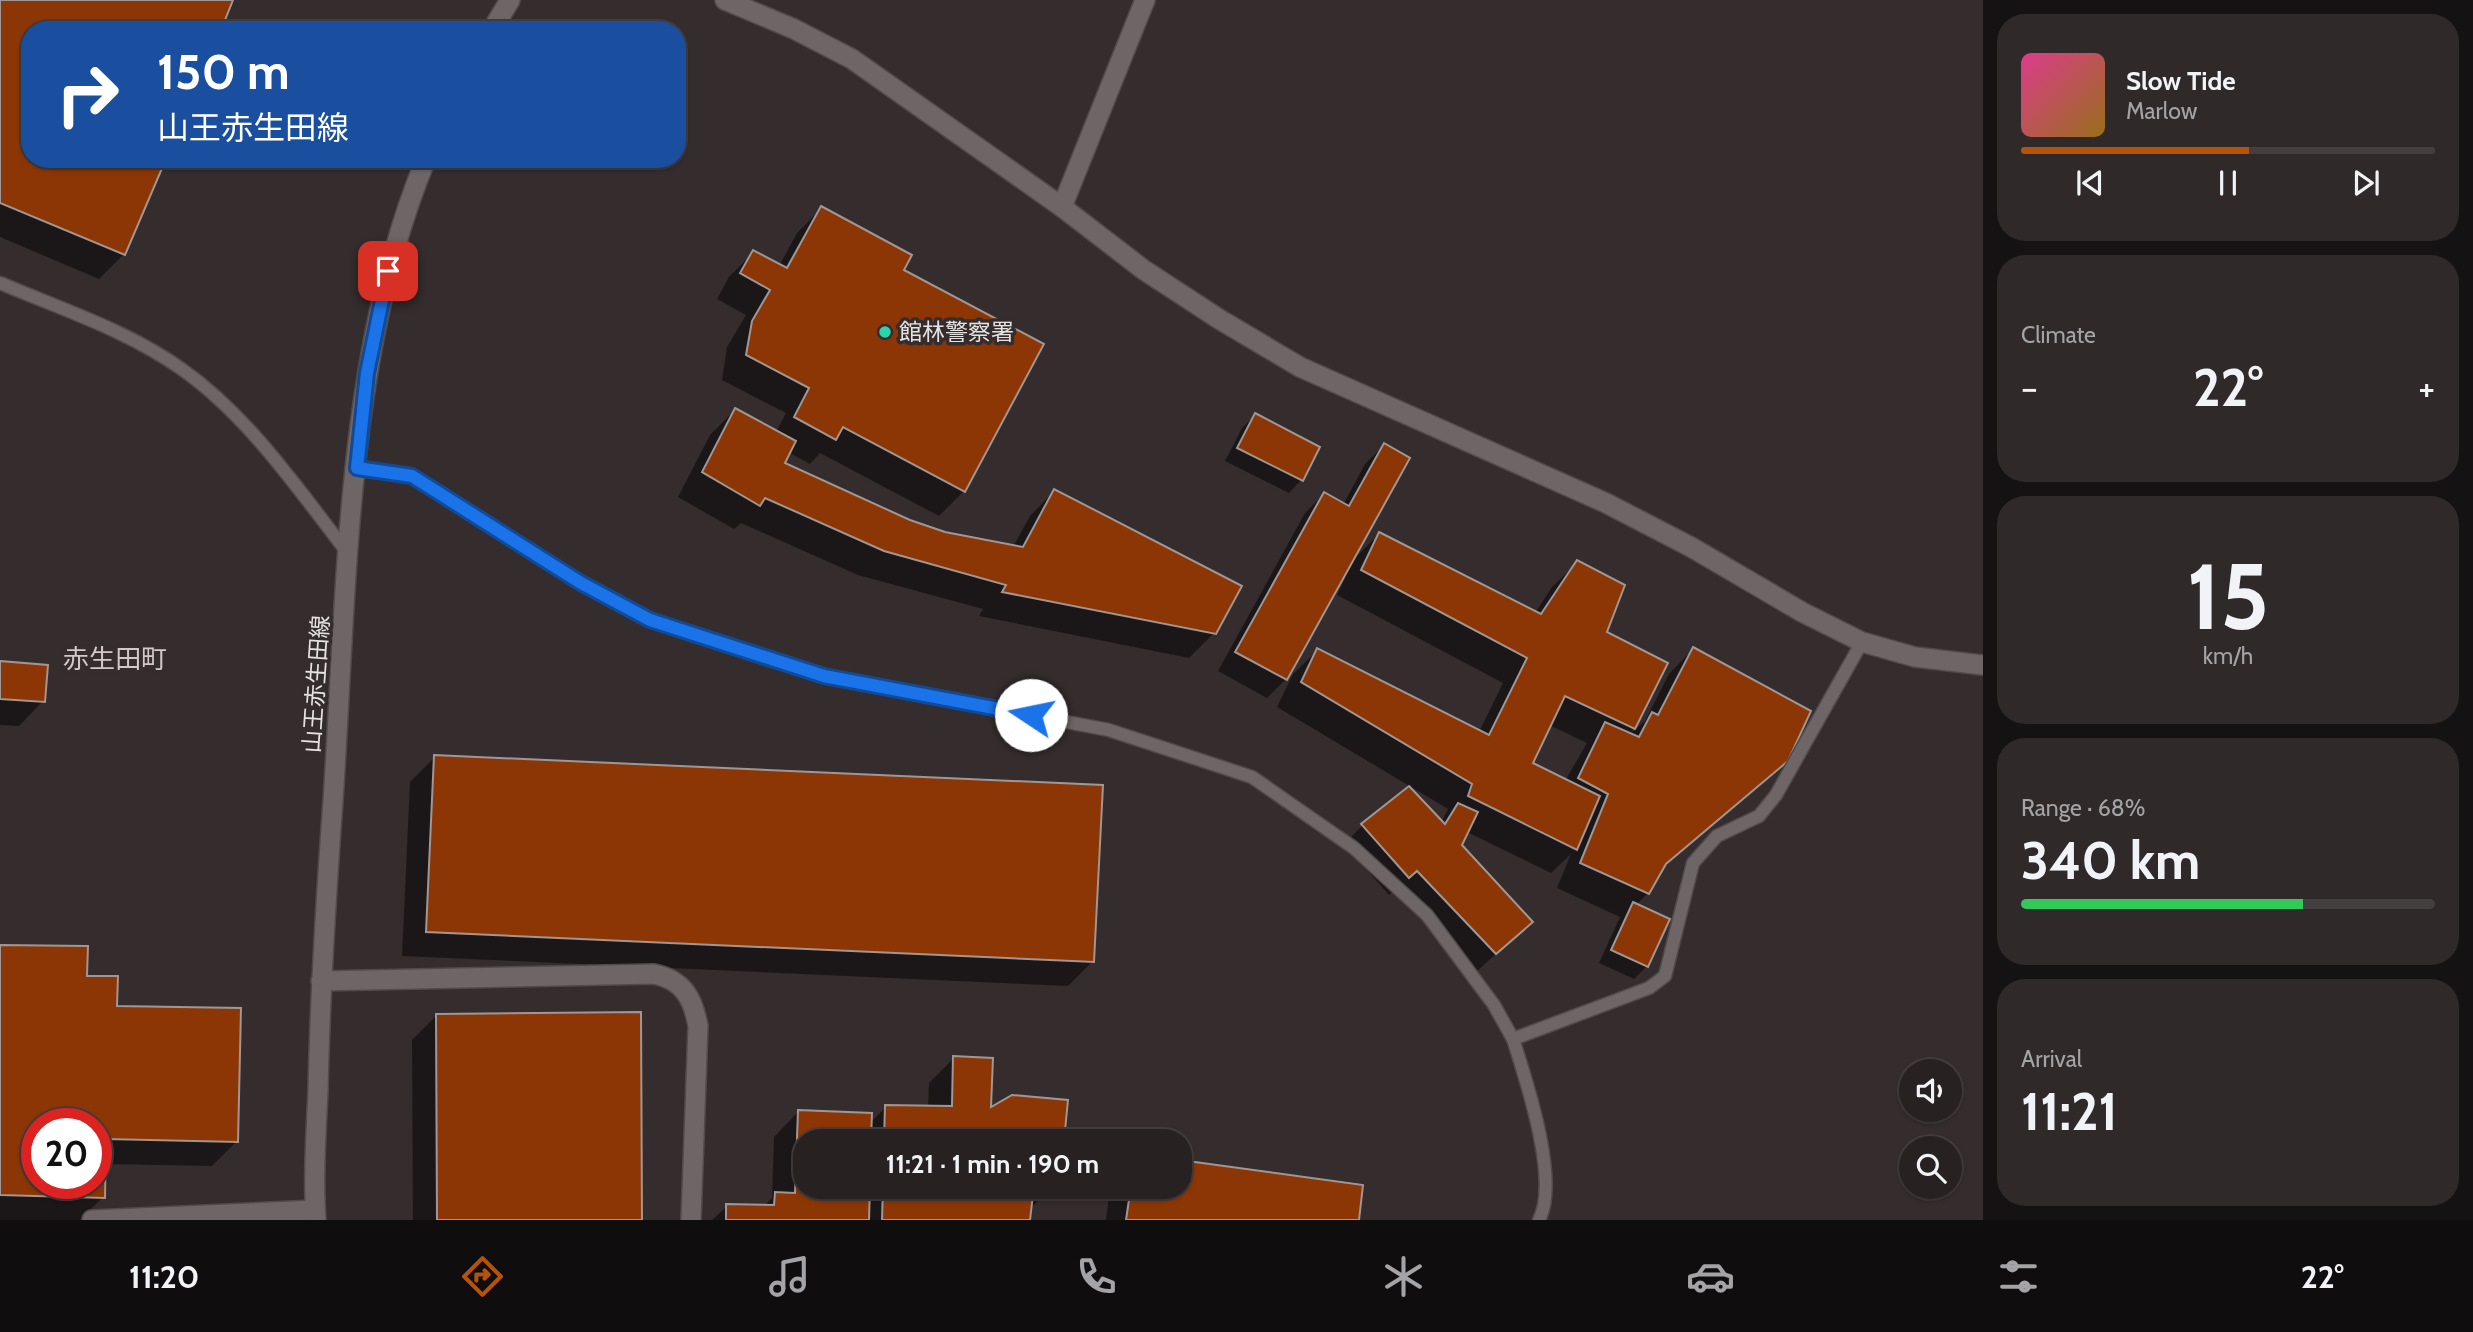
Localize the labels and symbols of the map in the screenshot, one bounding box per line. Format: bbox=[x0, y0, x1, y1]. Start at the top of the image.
pin bbox=[358, 241, 418, 301]
place label: 館林警察署 bbox=[899, 318, 1014, 346]
marker: 館林警察署 bbox=[877, 324, 893, 340]
street label: 山王赤生田線 bbox=[297, 614, 335, 754]
district label: 赤生田町 bbox=[63, 643, 167, 675]
position arrow bbox=[994, 678, 1068, 752]
speed limit sign: 20 bbox=[21, 1108, 112, 1199]

